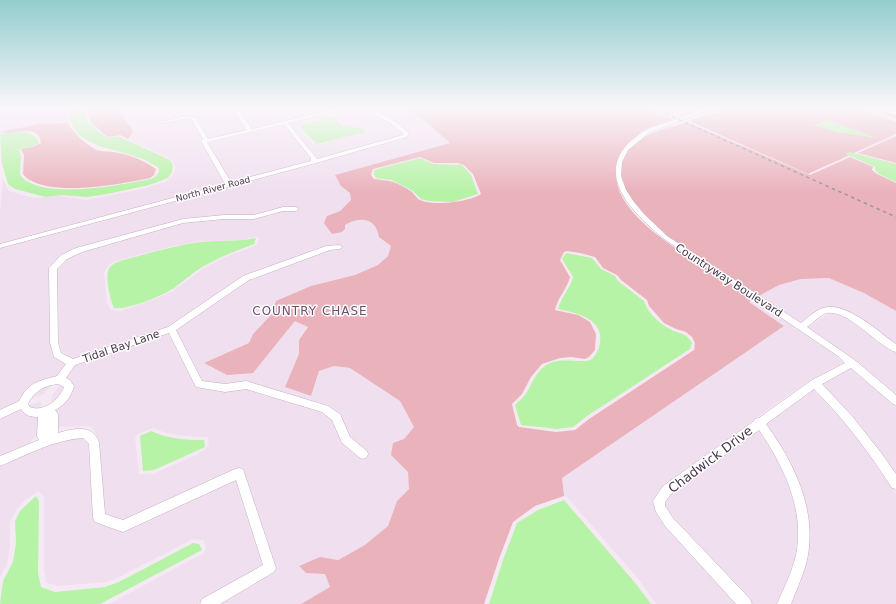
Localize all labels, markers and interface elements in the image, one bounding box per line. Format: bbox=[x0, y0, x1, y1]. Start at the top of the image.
street label: North River Road bbox=[175, 174, 251, 204]
street label: Countryway Boulevard bbox=[673, 241, 785, 320]
district label: COUNTRY CHASE bbox=[252, 304, 368, 318]
street label: Tidal Bay Lane bbox=[80, 327, 162, 366]
street label: Chadwick Drive bbox=[665, 423, 755, 496]

